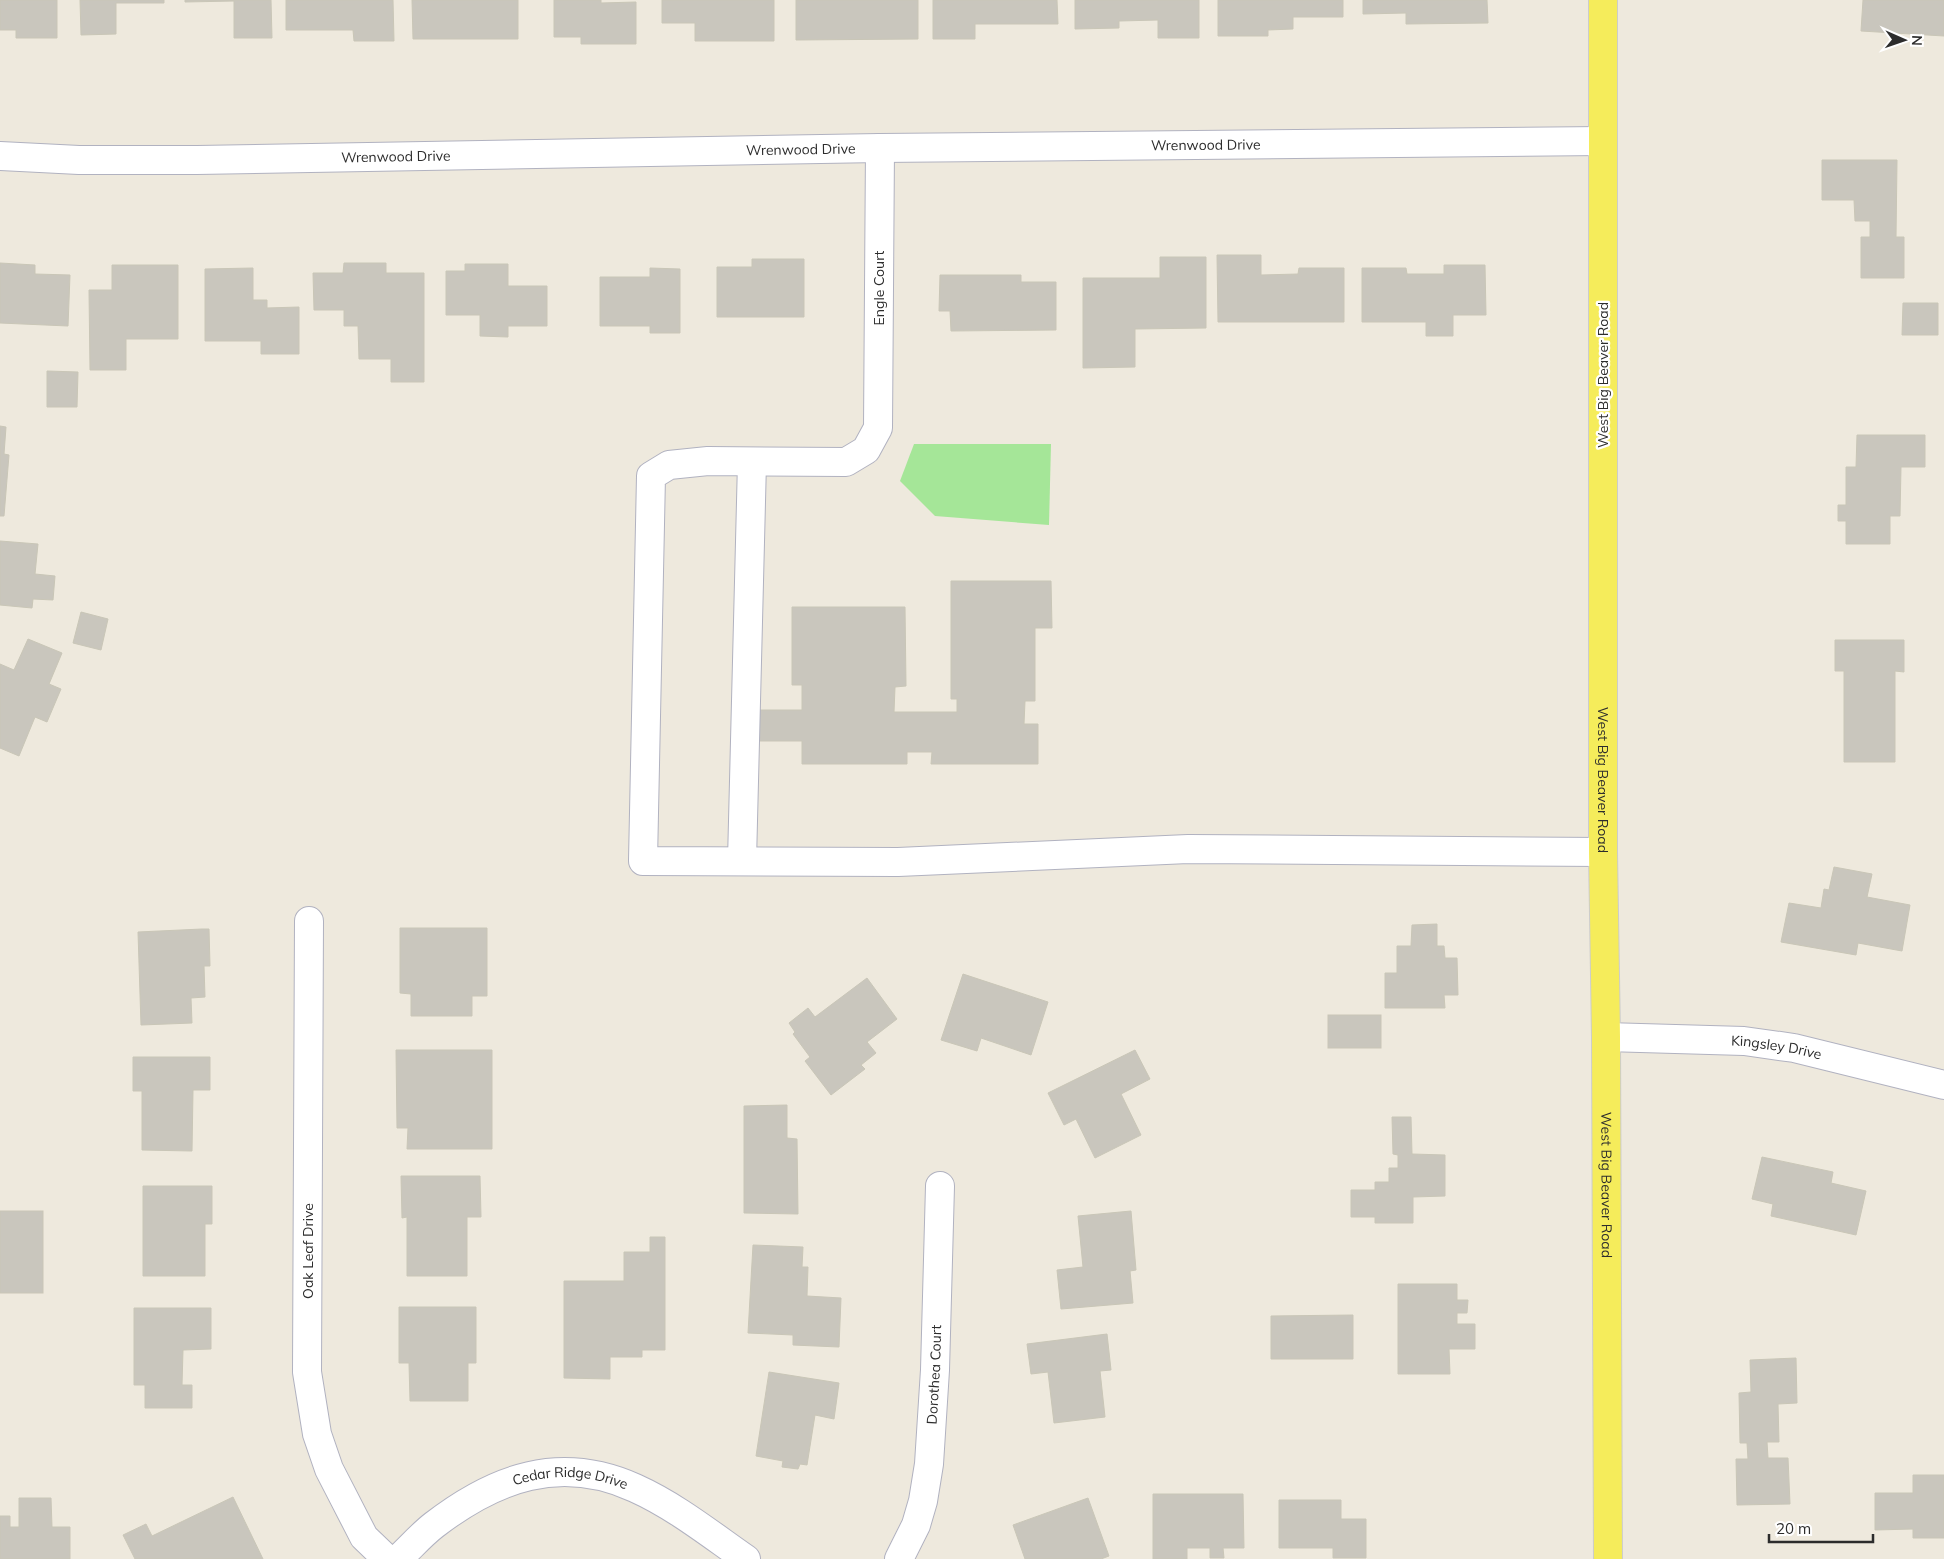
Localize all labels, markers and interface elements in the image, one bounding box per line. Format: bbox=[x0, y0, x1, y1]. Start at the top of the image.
north arrow bbox=[1879, 15, 1929, 65]
text: N bbox=[1908, 35, 1926, 46]
street label: Wrenwood Drive bbox=[1151, 135, 1261, 154]
street label: Wrenwood Drive bbox=[746, 139, 856, 159]
street label: Wrenwood Drive bbox=[341, 147, 451, 166]
street label: Engle Court bbox=[870, 250, 888, 326]
street label: West Big Beaver Road bbox=[1594, 302, 1612, 448]
street label: West Big Beaver Road bbox=[1594, 707, 1612, 853]
street label: Kingsley Drive bbox=[1731, 1032, 1824, 1064]
street label: West Big Beaver Road bbox=[1597, 1112, 1616, 1258]
street label: Oak Leaf Drive bbox=[299, 1203, 317, 1299]
street label: Dorothea Court bbox=[923, 1324, 945, 1425]
street label: Cedar Ridge Drive bbox=[510, 1463, 631, 1493]
scale bar bbox=[1769, 1512, 1873, 1544]
text: 20 m bbox=[1776, 1519, 1811, 1538]

